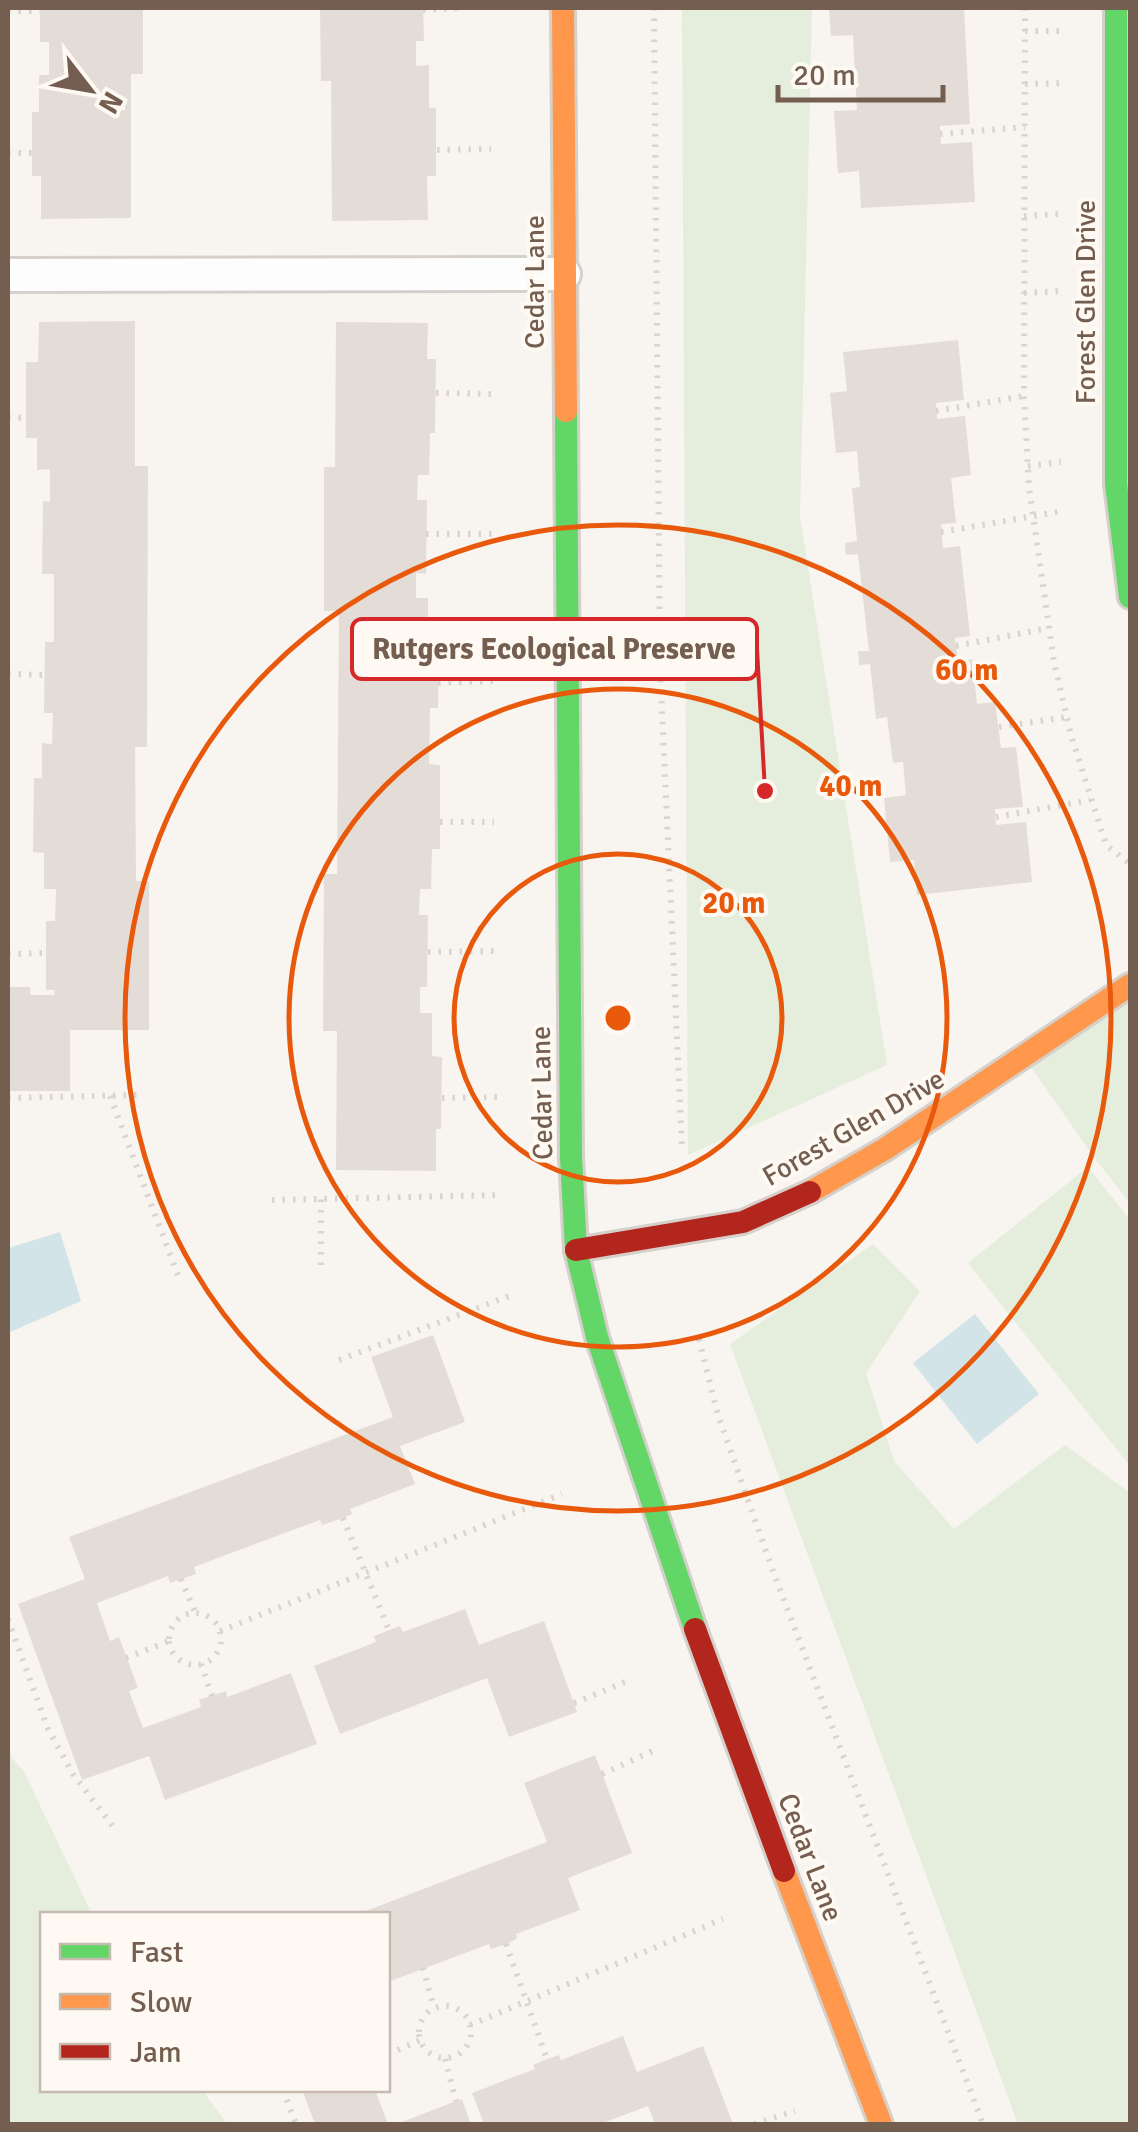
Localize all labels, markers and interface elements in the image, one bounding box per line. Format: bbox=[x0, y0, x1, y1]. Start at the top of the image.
north arrow bbox=[40, 40, 140, 140]
scale bar bbox=[778, 40, 943, 102]
text: 20 m bbox=[793, 57, 856, 94]
text: N bbox=[91, 85, 130, 119]
street label: Forest Glen Drive bbox=[1069, 200, 1103, 404]
street label: Cedar Lane bbox=[518, 215, 552, 349]
callout: Rutgers Ecological Preserve bbox=[352, 619, 757, 679]
text: Rutgers Ecological Preserve bbox=[372, 631, 736, 668]
text: 60 m bbox=[935, 652, 999, 689]
text: 40 m bbox=[819, 768, 883, 805]
text: 20 m bbox=[702, 885, 766, 922]
centre of rings bbox=[600, 1000, 636, 1036]
street label: Cedar Lane bbox=[524, 1026, 560, 1160]
street label: Forest Glen Drive bbox=[757, 1062, 950, 1194]
street label: Cedar Lane bbox=[770, 1789, 850, 1926]
legend bbox=[40, 1912, 390, 2092]
text: Fast bbox=[130, 1934, 183, 1971]
text: Slow bbox=[130, 1984, 192, 2021]
text: Jam bbox=[130, 2034, 182, 2071]

